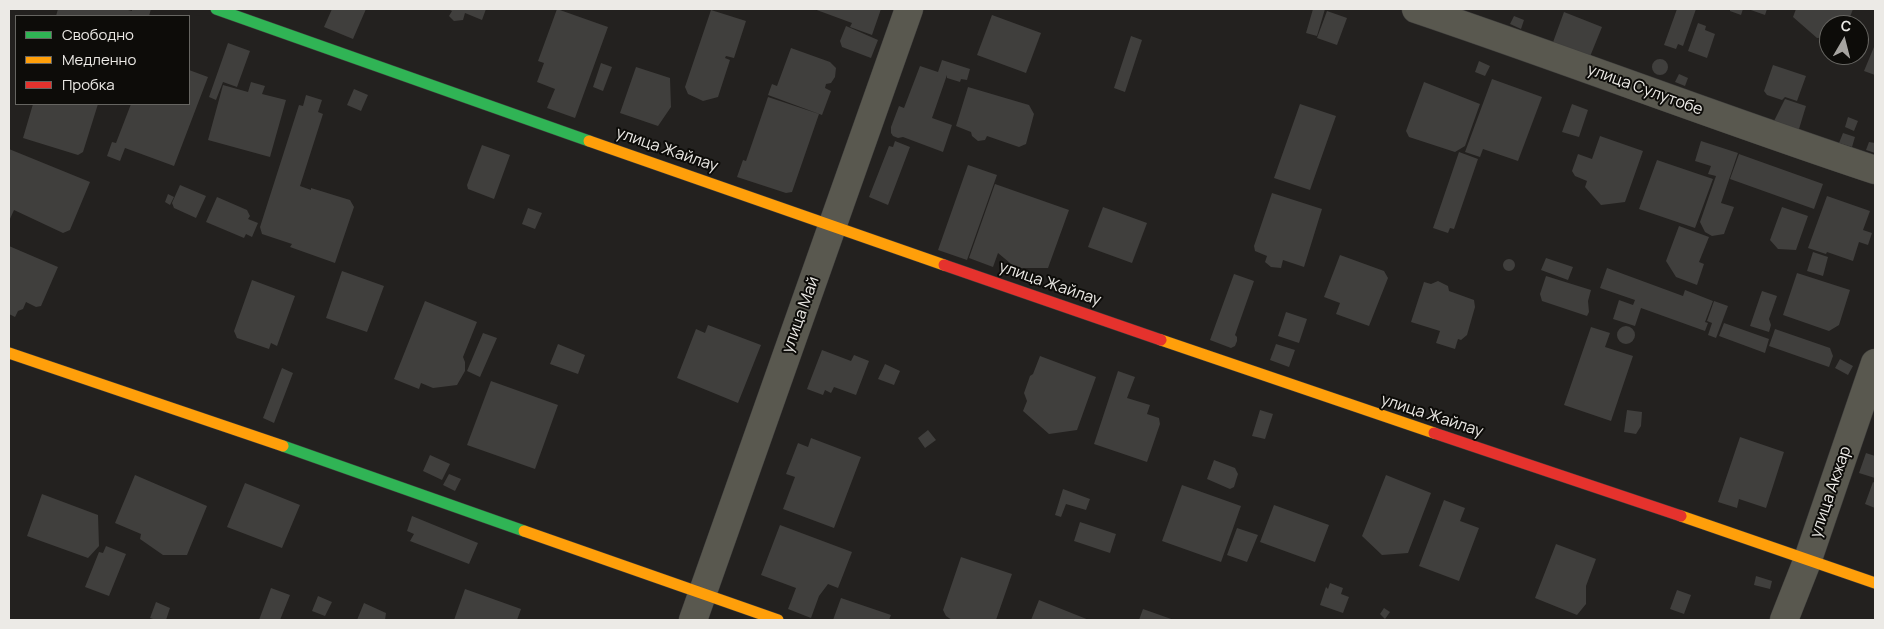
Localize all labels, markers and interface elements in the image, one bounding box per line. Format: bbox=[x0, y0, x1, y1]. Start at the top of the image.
legend bbox=[15, 15, 190, 105]
north arrow bbox=[1819, 15, 1869, 65]
text: С bbox=[1840, 16, 1852, 36]
text: Свободно bbox=[62, 24, 134, 45]
text: Медленно bbox=[62, 49, 136, 70]
street label: улица Сулутобе bbox=[1585, 60, 1705, 120]
text: Пробка bbox=[62, 74, 115, 95]
street label: улица Жайлау bbox=[613, 124, 721, 176]
street label: улица Жайлау bbox=[996, 258, 1104, 310]
street label: улица Май bbox=[778, 274, 824, 356]
street label: улица Жайлау bbox=[1378, 390, 1486, 442]
street label: улица Акжар bbox=[1806, 444, 1856, 540]

